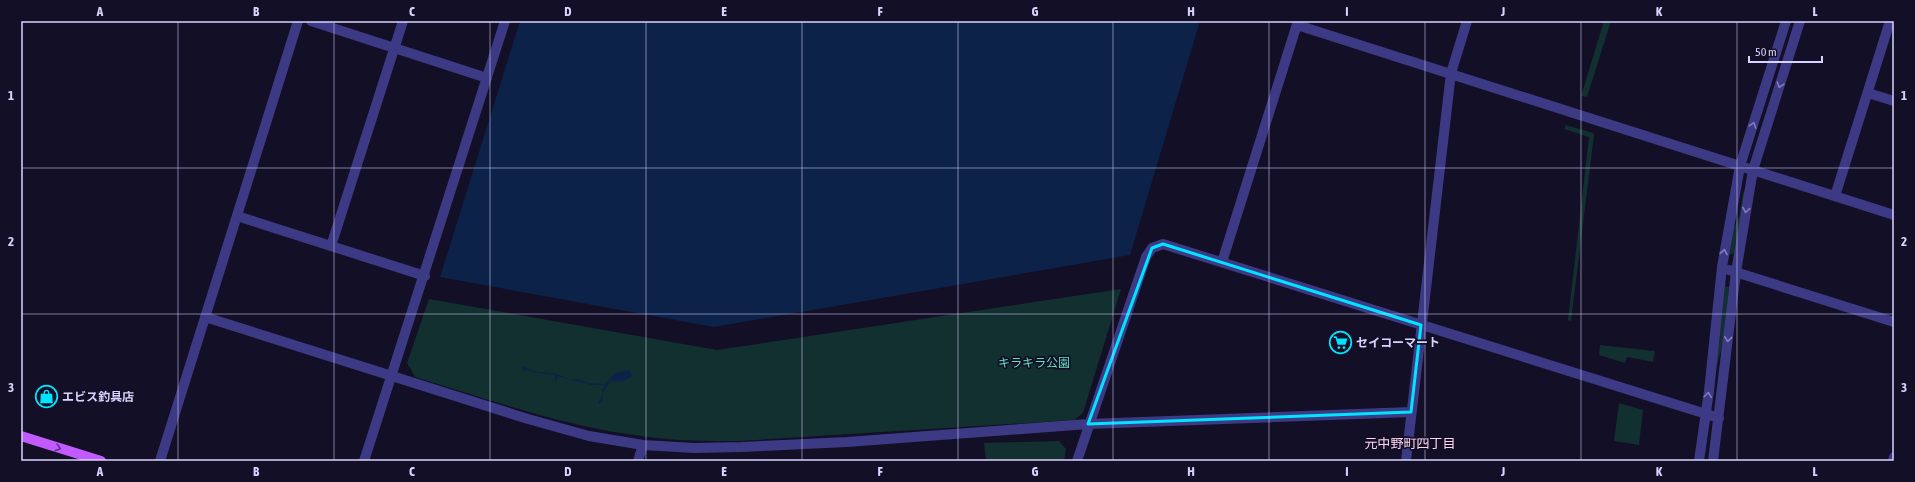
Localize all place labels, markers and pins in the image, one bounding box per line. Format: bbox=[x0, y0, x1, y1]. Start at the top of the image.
supermarket icon: セイコーマート bbox=[1328, 330, 1354, 356]
place label: セイコーマート bbox=[1356, 336, 1440, 350]
shop icon: エビス釣具店 bbox=[34, 384, 60, 410]
place label: エビス釣具店 bbox=[62, 390, 134, 404]

